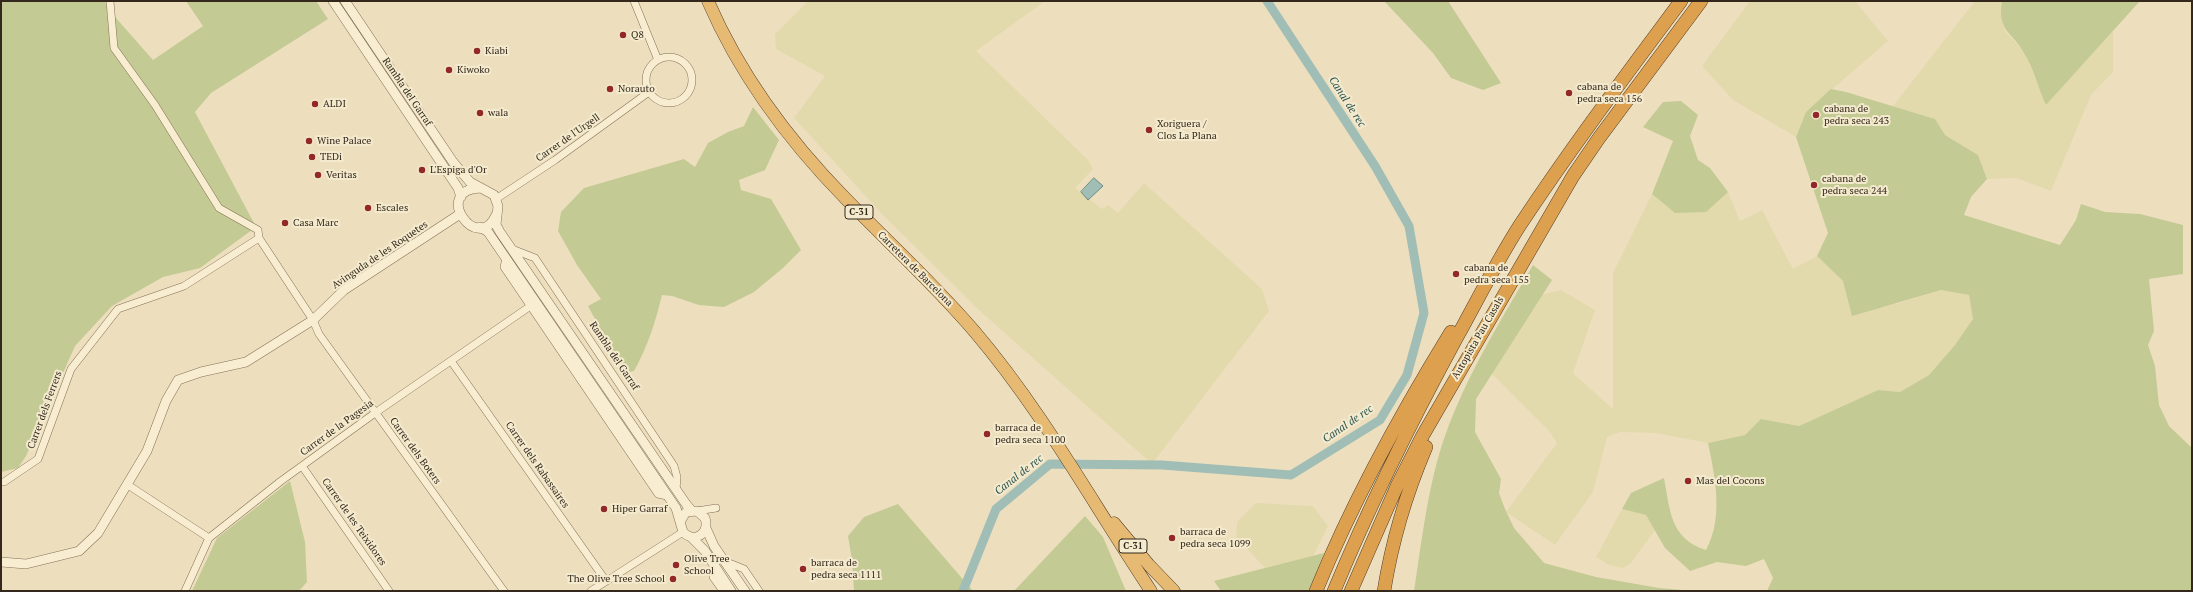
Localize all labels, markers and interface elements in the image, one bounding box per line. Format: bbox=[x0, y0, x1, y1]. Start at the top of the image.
place label: Q8 bbox=[631, 29, 644, 41]
marker: Q8 bbox=[618, 30, 628, 40]
place label: Kiabi bbox=[485, 45, 508, 57]
marker: Kiabi bbox=[472, 46, 482, 56]
street label: Rambla del Garraf bbox=[380, 55, 434, 129]
place label: Kiwoko bbox=[457, 64, 490, 76]
marker: Kiwoko bbox=[444, 65, 454, 75]
water label: Canal de rec bbox=[1326, 74, 1368, 130]
place label: cabana de pedra seca 156 bbox=[1577, 81, 1642, 104]
place label: Norauto bbox=[618, 83, 655, 95]
marker: Norauto bbox=[605, 84, 615, 94]
marker: cabana de pedra seca 156 bbox=[1564, 88, 1574, 98]
place label: ALDI bbox=[323, 98, 346, 110]
marker: ALDI bbox=[310, 99, 320, 109]
place label: cabana de pedra seca 243 bbox=[1824, 103, 1889, 126]
place label: wala bbox=[488, 107, 508, 119]
marker: wala bbox=[475, 108, 485, 118]
marker: cabana de pedra seca 243 bbox=[1811, 110, 1821, 120]
street label: Carrer de l'Urgell bbox=[534, 111, 602, 165]
place label: Xoriguera / Clos La Plana bbox=[1157, 118, 1217, 142]
marker: Xoriguera / Clos La Plana bbox=[1144, 125, 1154, 135]
place label: Wine Palace bbox=[317, 135, 371, 147]
marker: Wine Palace bbox=[304, 136, 314, 146]
place label: TEDi bbox=[320, 151, 342, 163]
marker: TEDi bbox=[307, 152, 317, 162]
place label: L'Espiga d'Or bbox=[430, 164, 487, 176]
marker: L'Espiga d'Or bbox=[417, 165, 427, 175]
place label: Veritas bbox=[326, 169, 357, 181]
marker: Veritas bbox=[313, 170, 323, 180]
place label: cabana de pedra seca 244 bbox=[1822, 173, 1887, 196]
marker: cabana de pedra seca 244 bbox=[1809, 180, 1819, 190]
place label: Escales bbox=[376, 202, 408, 214]
marker: Escales bbox=[363, 203, 373, 213]
road number: C-31 bbox=[845, 205, 873, 219]
place label: Casa Marc bbox=[293, 217, 339, 229]
marker: Casa Marc bbox=[280, 218, 290, 228]
street label: Avinguda de les Roquetes bbox=[330, 218, 430, 292]
street label: Carretera de Barcelona bbox=[875, 229, 955, 309]
place label: cabana de pedra seca 155 bbox=[1464, 262, 1529, 286]
marker: cabana de pedra seca 155 bbox=[1451, 269, 1461, 279]
street label: Autopista Pau Casals bbox=[1449, 295, 1507, 381]
street label: Rambla del Garraf bbox=[587, 319, 641, 393]
street label: Carrer dels Ferrers bbox=[25, 369, 65, 451]
street label: Carrer de la Pagesia bbox=[298, 397, 376, 459]
water label: Canal de rec bbox=[1320, 402, 1376, 446]
street label: Carrer dels Boters bbox=[387, 415, 443, 487]
street label: Carrer dels Rabassaires bbox=[503, 420, 571, 510]
place label: barraca de pedra seca 1100 bbox=[995, 422, 1065, 446]
marker: barraca de pedra seca 1100 bbox=[982, 429, 992, 439]
water label: Canal de rec bbox=[992, 452, 1046, 498]
place label: Mas del Cocons bbox=[1696, 475, 1765, 487]
street label: Carrer de les Teixidores bbox=[319, 476, 389, 568]
marker: Mas del Cocons bbox=[1683, 476, 1693, 486]
place label: Hiper Garraf bbox=[612, 503, 667, 515]
marker: Hiper Garraf bbox=[599, 504, 609, 514]
place label: barraca de pedra seca 1099 bbox=[1180, 526, 1250, 550]
marker: barraca de pedra seca 1099 bbox=[1167, 533, 1177, 543]
road number: C-31 bbox=[1119, 539, 1147, 553]
place label: Olive Tree School bbox=[684, 553, 730, 576]
place label: barraca de pedra seca 1111 bbox=[811, 557, 881, 580]
marker: Olive Tree School bbox=[671, 560, 681, 570]
marker: barraca de pedra seca 1111 bbox=[798, 564, 808, 574]
place label: The Olive Tree School bbox=[568, 573, 665, 585]
marker: The Olive Tree School bbox=[668, 574, 678, 584]

